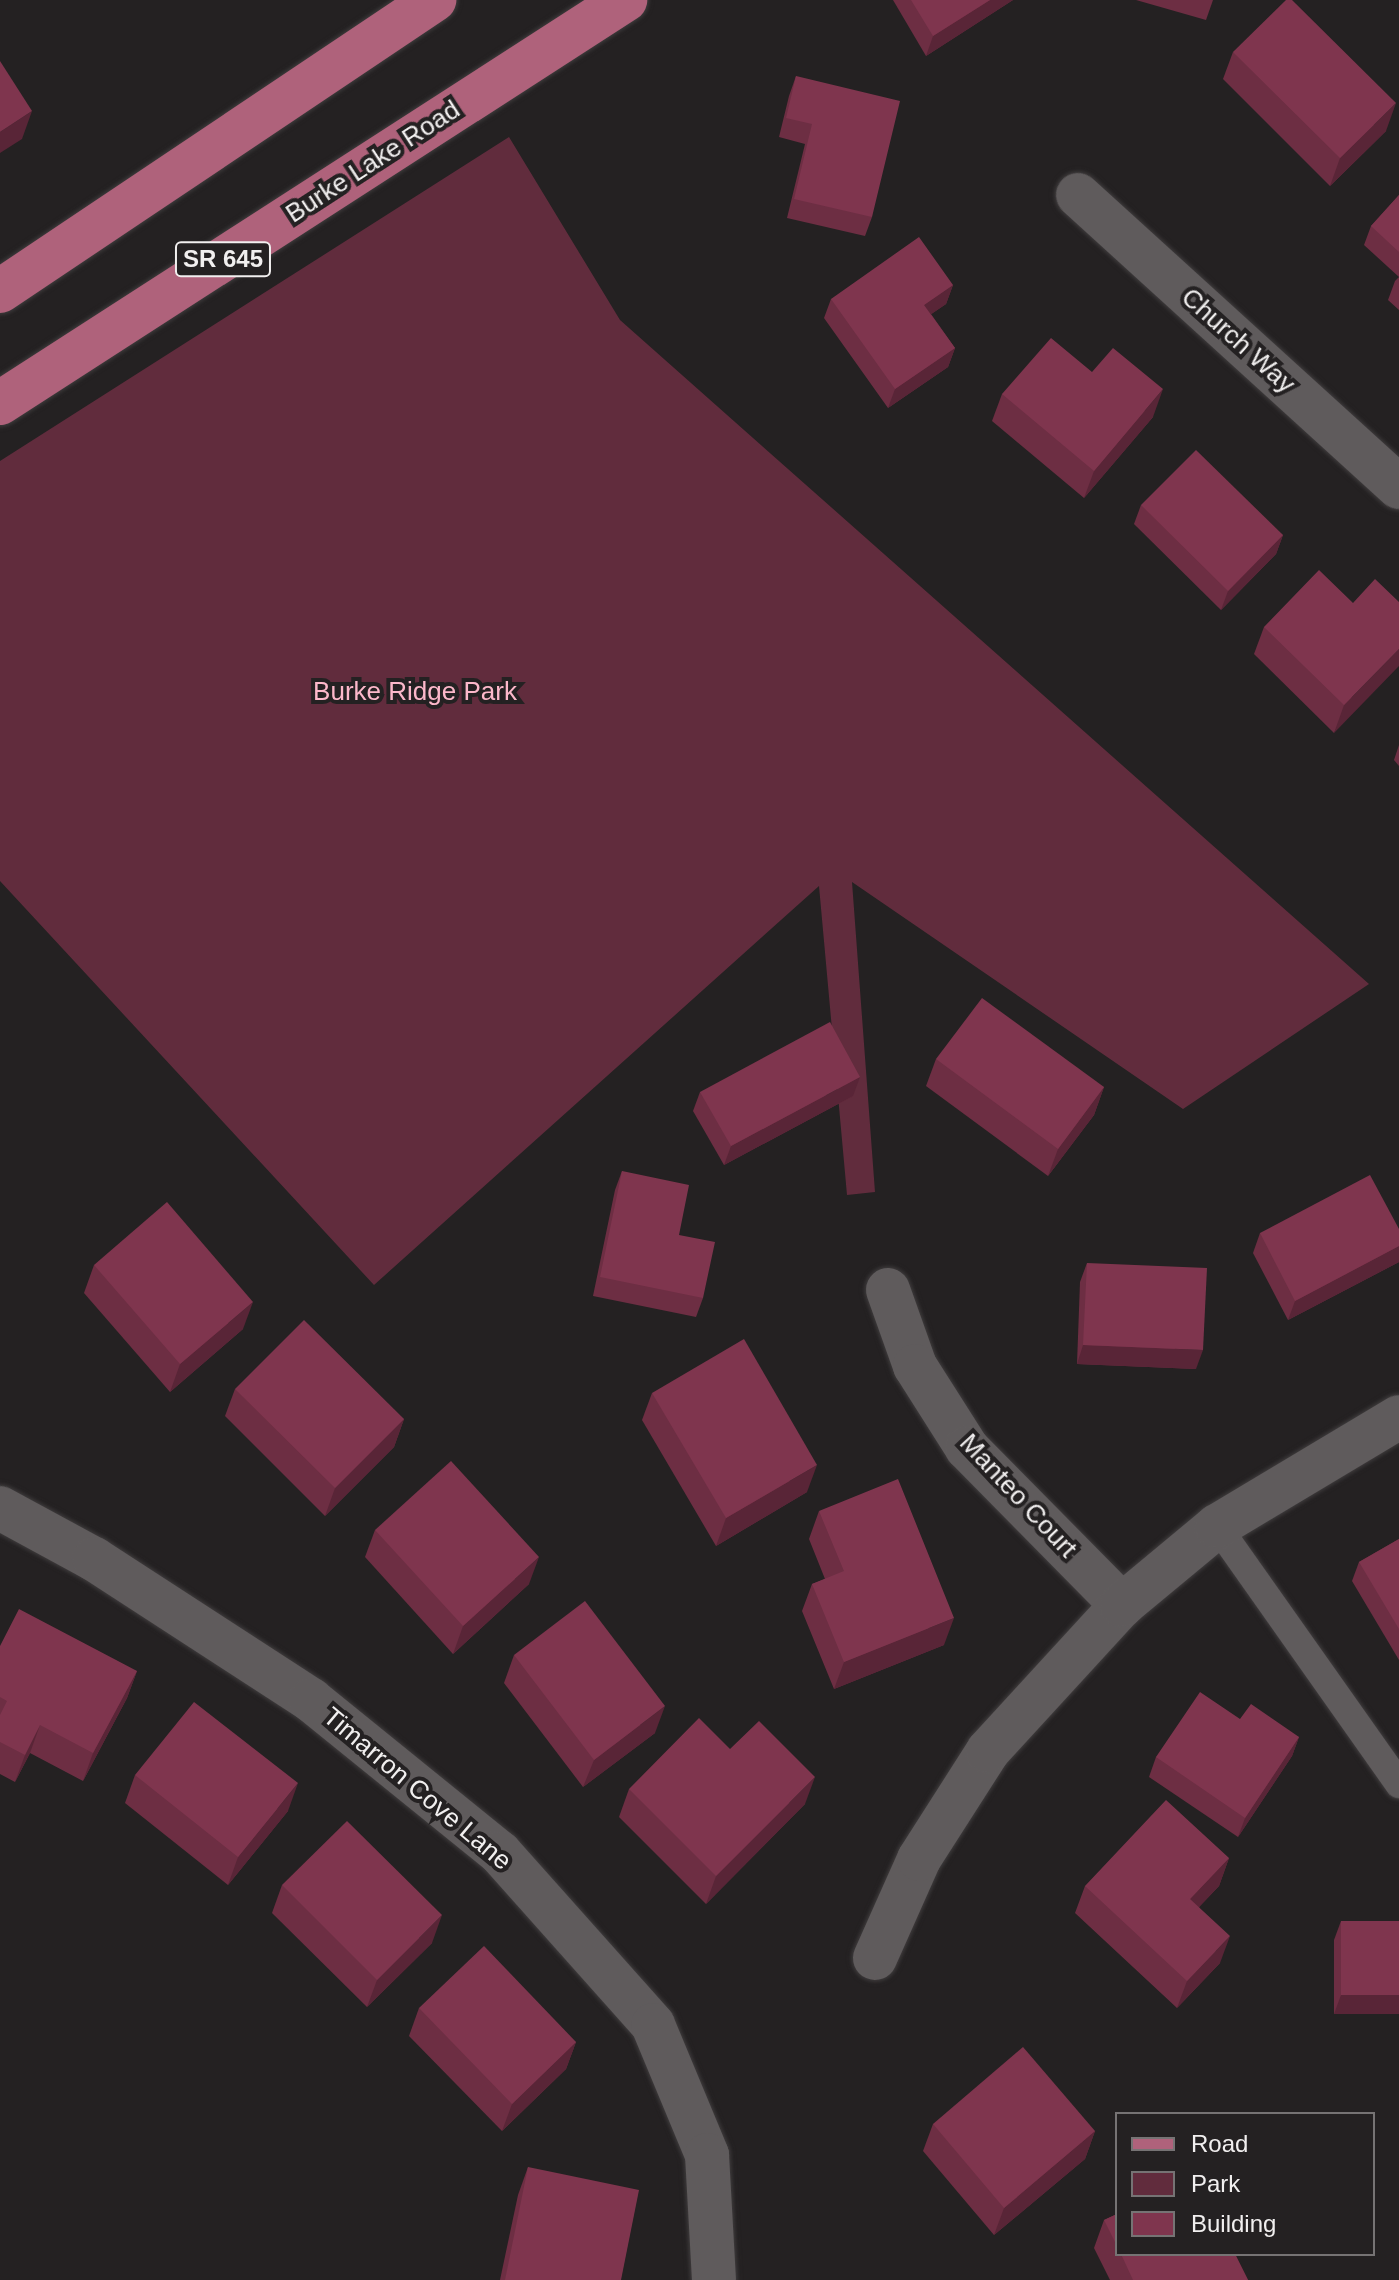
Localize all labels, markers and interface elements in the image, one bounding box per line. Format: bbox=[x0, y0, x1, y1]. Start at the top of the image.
street label: Burke Lake Road bbox=[280, 94, 466, 230]
road number: SR 645 bbox=[173, 239, 273, 279]
street label: Church Way bbox=[1175, 282, 1301, 400]
park label: Burke Ridge Park bbox=[313, 676, 517, 708]
street label: Manteo Court bbox=[953, 1428, 1083, 1564]
street label: Timarron Cove Lane bbox=[317, 1701, 517, 1877]
legend bbox=[1115, 2112, 1375, 2256]
text: Road bbox=[1191, 2130, 1248, 2157]
text: Park bbox=[1191, 2170, 1240, 2197]
text: Building bbox=[1191, 2210, 1276, 2237]

